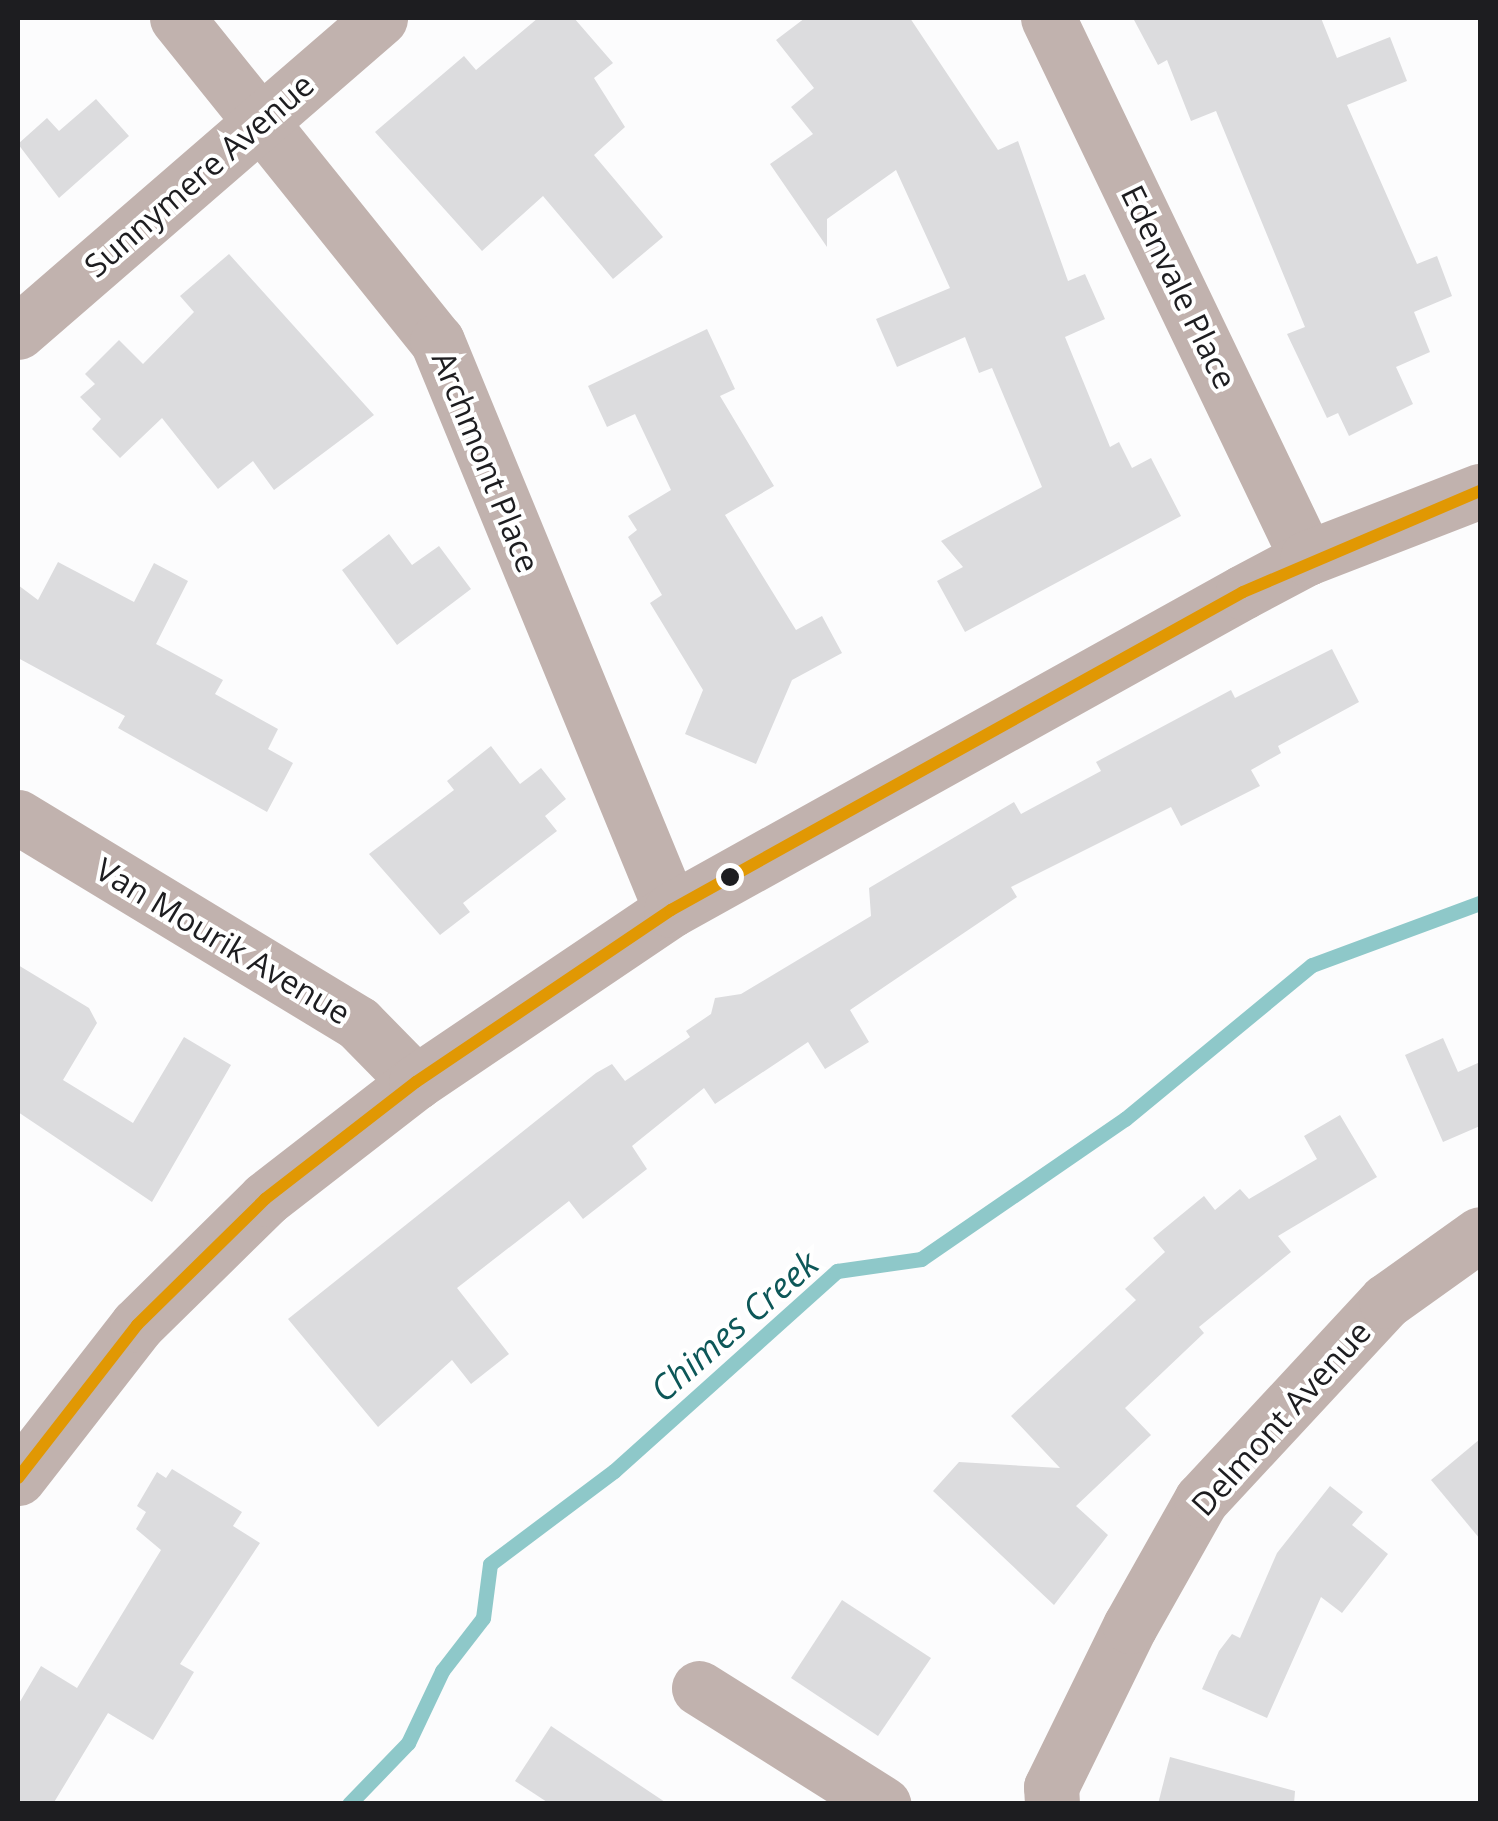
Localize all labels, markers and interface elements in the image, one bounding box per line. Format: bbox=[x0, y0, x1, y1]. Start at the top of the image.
street label: Sunnymere Avenue bbox=[77, 65, 321, 285]
street label: Edenvale Place bbox=[1113, 179, 1245, 395]
street label: Archmont Place bbox=[424, 346, 548, 578]
street label: Van Mourik Avenue bbox=[89, 850, 357, 1032]
unlabelled marker bbox=[720, 867, 740, 887]
water label: Chimes Creek bbox=[642, 1242, 826, 1410]
street label: Delmont Avenue bbox=[1183, 1313, 1379, 1523]

